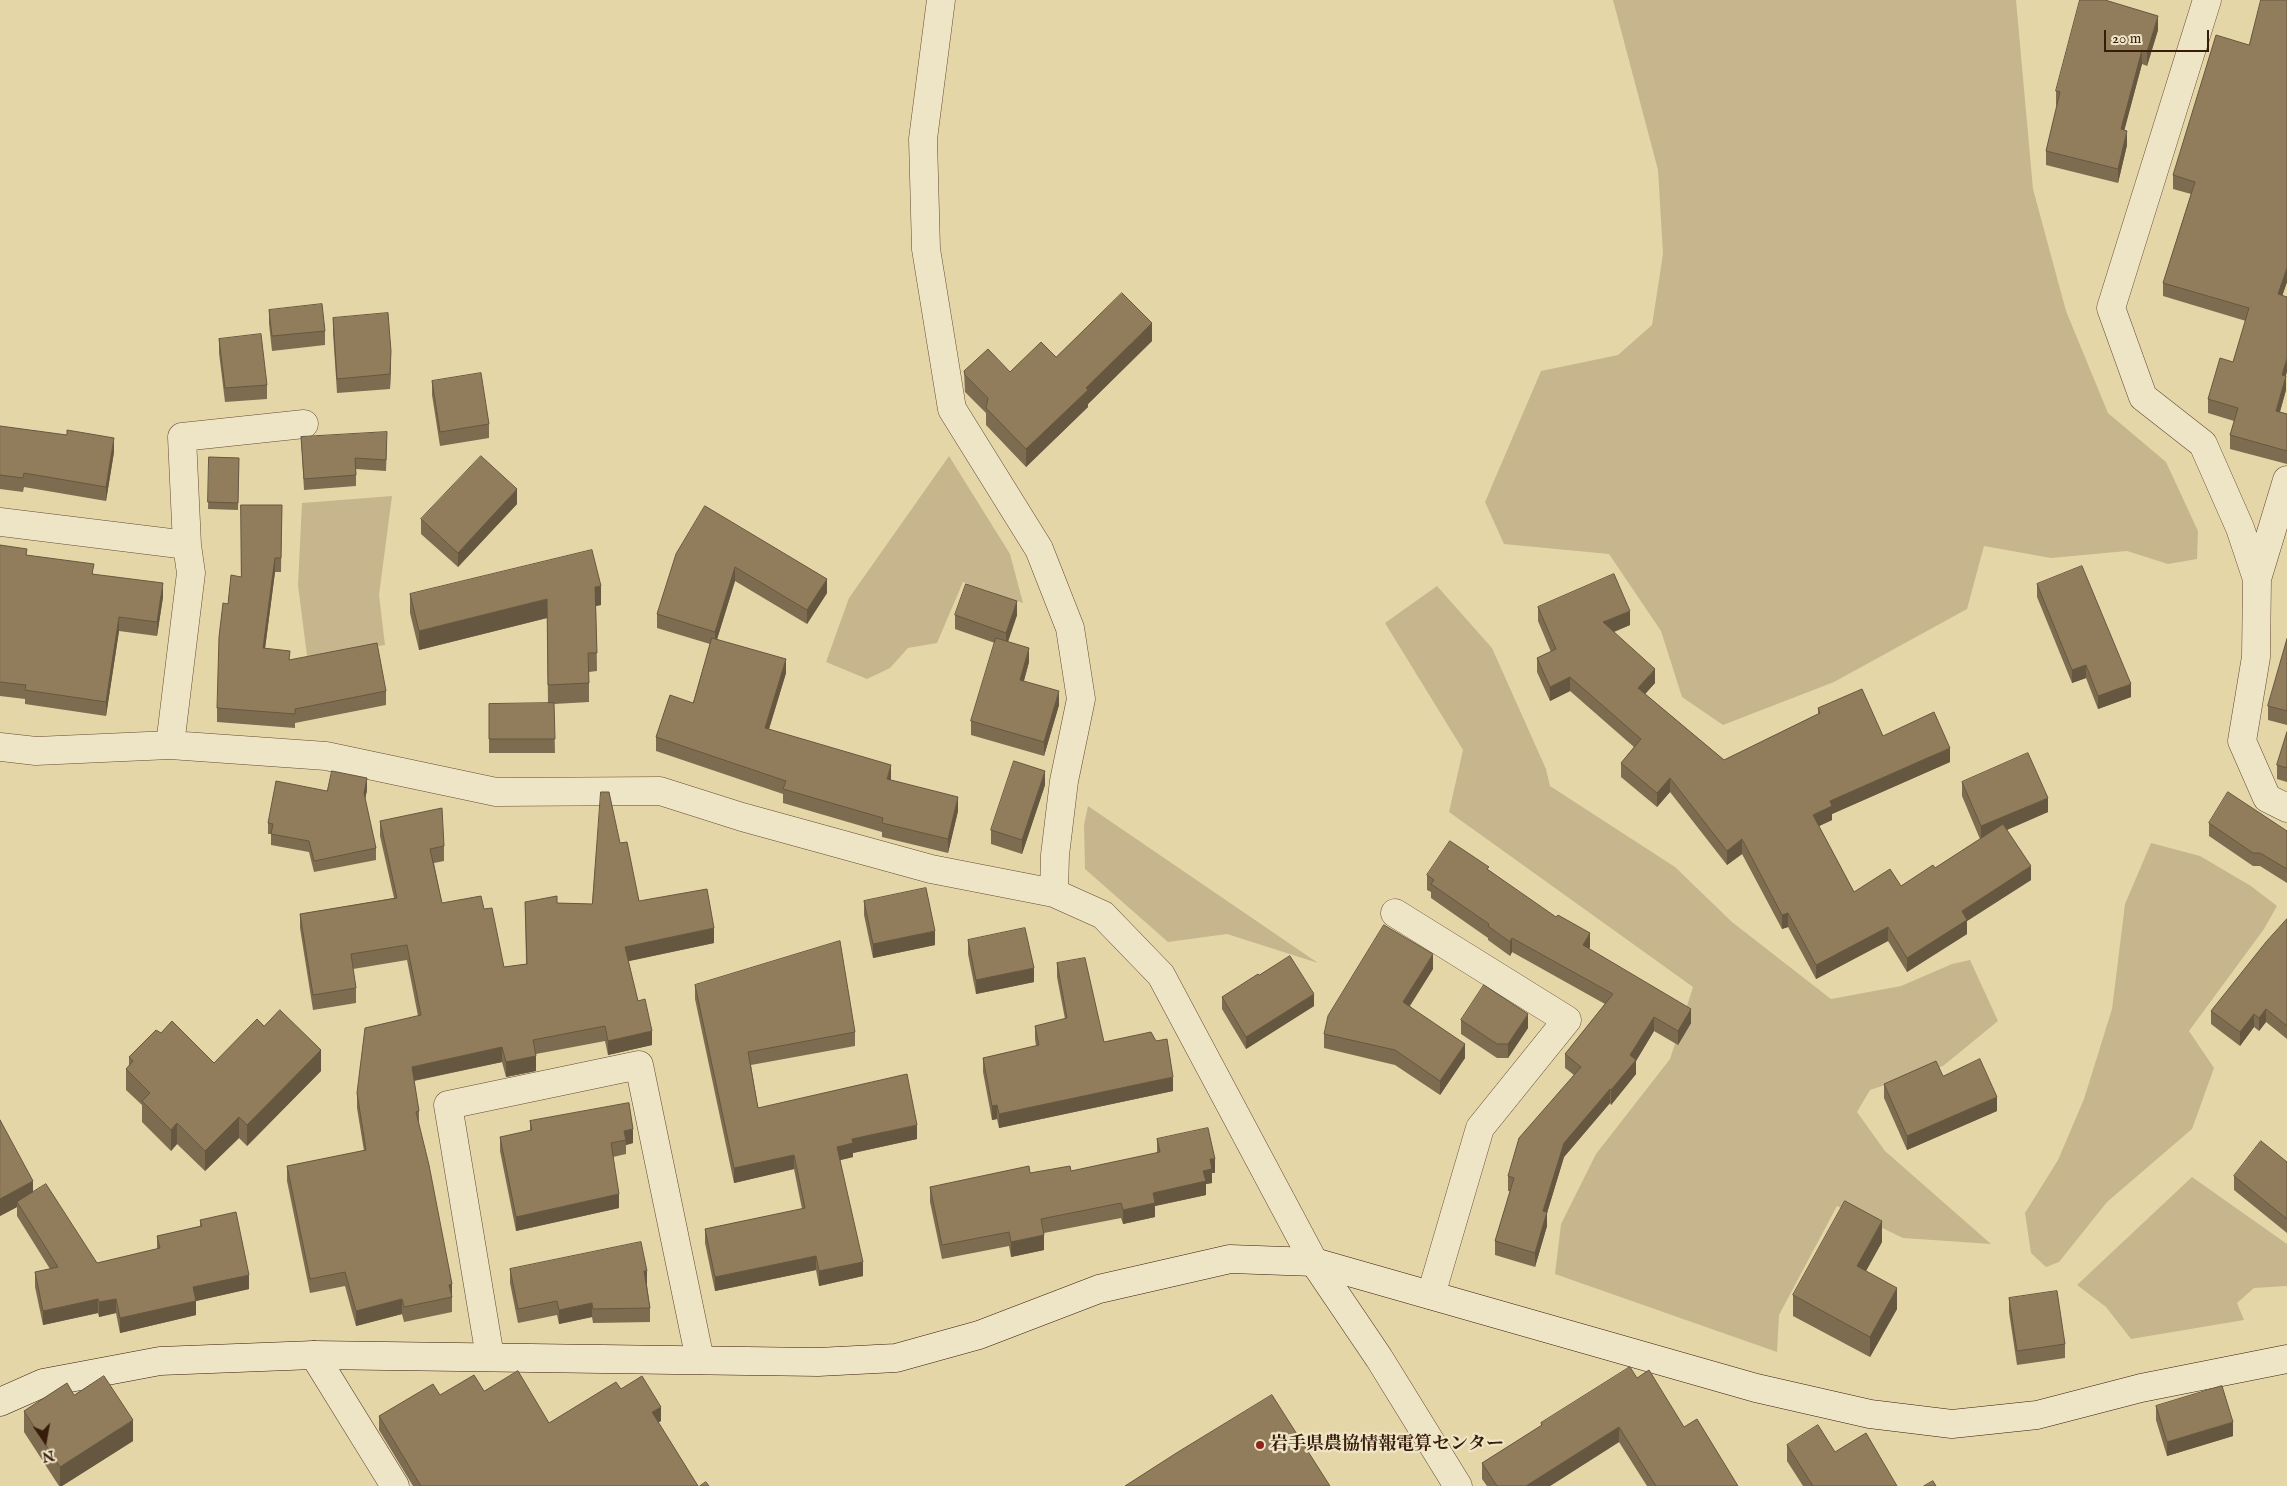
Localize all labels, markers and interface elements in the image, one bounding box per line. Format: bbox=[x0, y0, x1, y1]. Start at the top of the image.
scale bar bbox=[2107, 20, 2212, 52]
text: 20 m bbox=[2112, 29, 2141, 48]
north arrow bbox=[20, 1416, 70, 1466]
place label: 岩手県農協情報電算センター bbox=[1270, 1434, 1504, 1456]
marker: 岩手県農協情報電算センター bbox=[1254, 1439, 1266, 1451]
text: N bbox=[40, 1446, 56, 1466]

